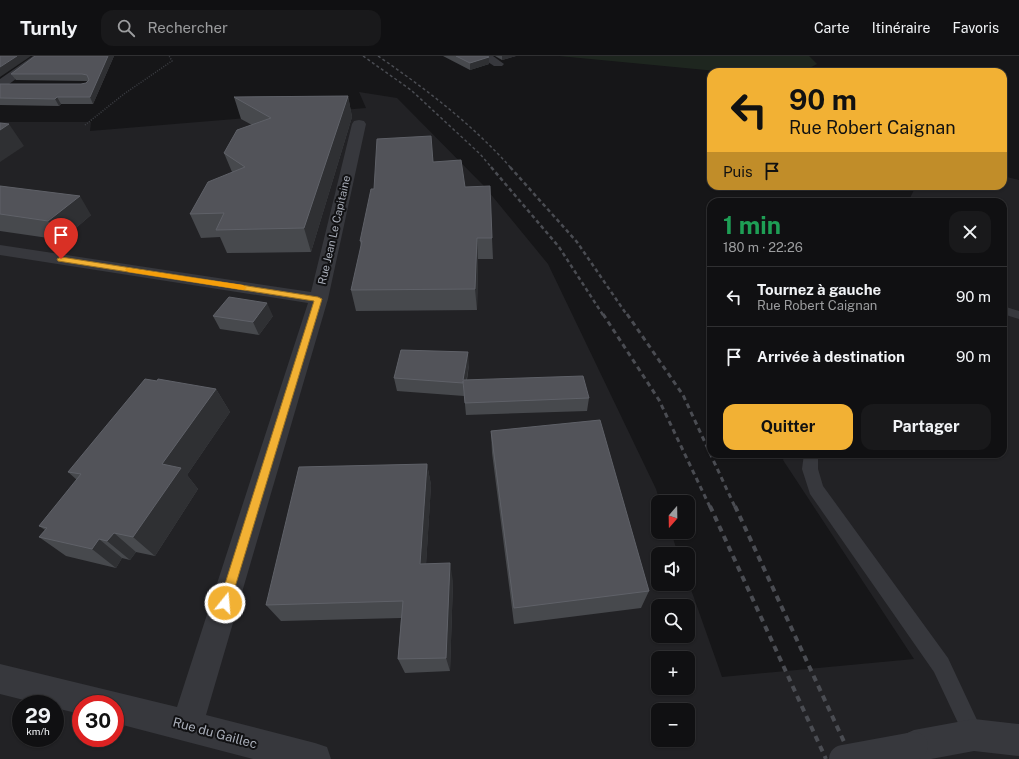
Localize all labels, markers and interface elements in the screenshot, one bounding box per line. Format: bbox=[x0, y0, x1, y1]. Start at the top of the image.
search box bbox=[101, 10, 381, 46]
text: Turnly bbox=[20, 17, 77, 39]
icon: search bbox=[115, 17, 137, 39]
text: Rechercher bbox=[147, 19, 228, 36]
text: Carte bbox=[814, 20, 850, 36]
text: Itinéraire bbox=[872, 20, 930, 36]
text: Favoris bbox=[952, 20, 999, 36]
text: 90 m bbox=[789, 83, 857, 116]
icon: left bbox=[723, 84, 775, 136]
text: Rue Robert Caignan bbox=[789, 117, 956, 138]
icon: arrive bbox=[761, 160, 783, 182]
text: Puis bbox=[723, 163, 753, 180]
street label: Rue Jean Le Capitaine bbox=[316, 174, 352, 286]
text: 1 min bbox=[723, 211, 781, 239]
button: close bbox=[949, 211, 991, 253]
pin bbox=[44, 218, 78, 259]
icon: arrive bbox=[50, 224, 72, 246]
text: 180 m · 22:26 bbox=[723, 240, 803, 255]
text: Tournez à gauche bbox=[757, 281, 881, 298]
icon: left bbox=[723, 286, 745, 308]
text: 90 m bbox=[956, 288, 991, 305]
text: Rue Robert Caignan bbox=[757, 298, 877, 313]
icon: arrive bbox=[723, 346, 745, 368]
text: Arrivée à destination bbox=[757, 348, 905, 365]
text: 90 m bbox=[956, 348, 991, 365]
button: Quitter bbox=[723, 404, 853, 450]
button: Partager bbox=[861, 404, 991, 450]
north arrow bbox=[651, 495, 695, 539]
map controls bbox=[651, 495, 695, 747]
button: sound bbox=[651, 547, 695, 591]
position arrow bbox=[204, 582, 246, 624]
button: search bbox=[651, 599, 695, 643]
button: + bbox=[651, 651, 695, 695]
speed limit sign: 30 bbox=[72, 695, 124, 747]
button: − bbox=[651, 703, 695, 747]
text: 29 bbox=[25, 704, 51, 728]
street label: Rue du Gaillec bbox=[171, 715, 259, 751]
text: km/h bbox=[26, 725, 50, 737]

